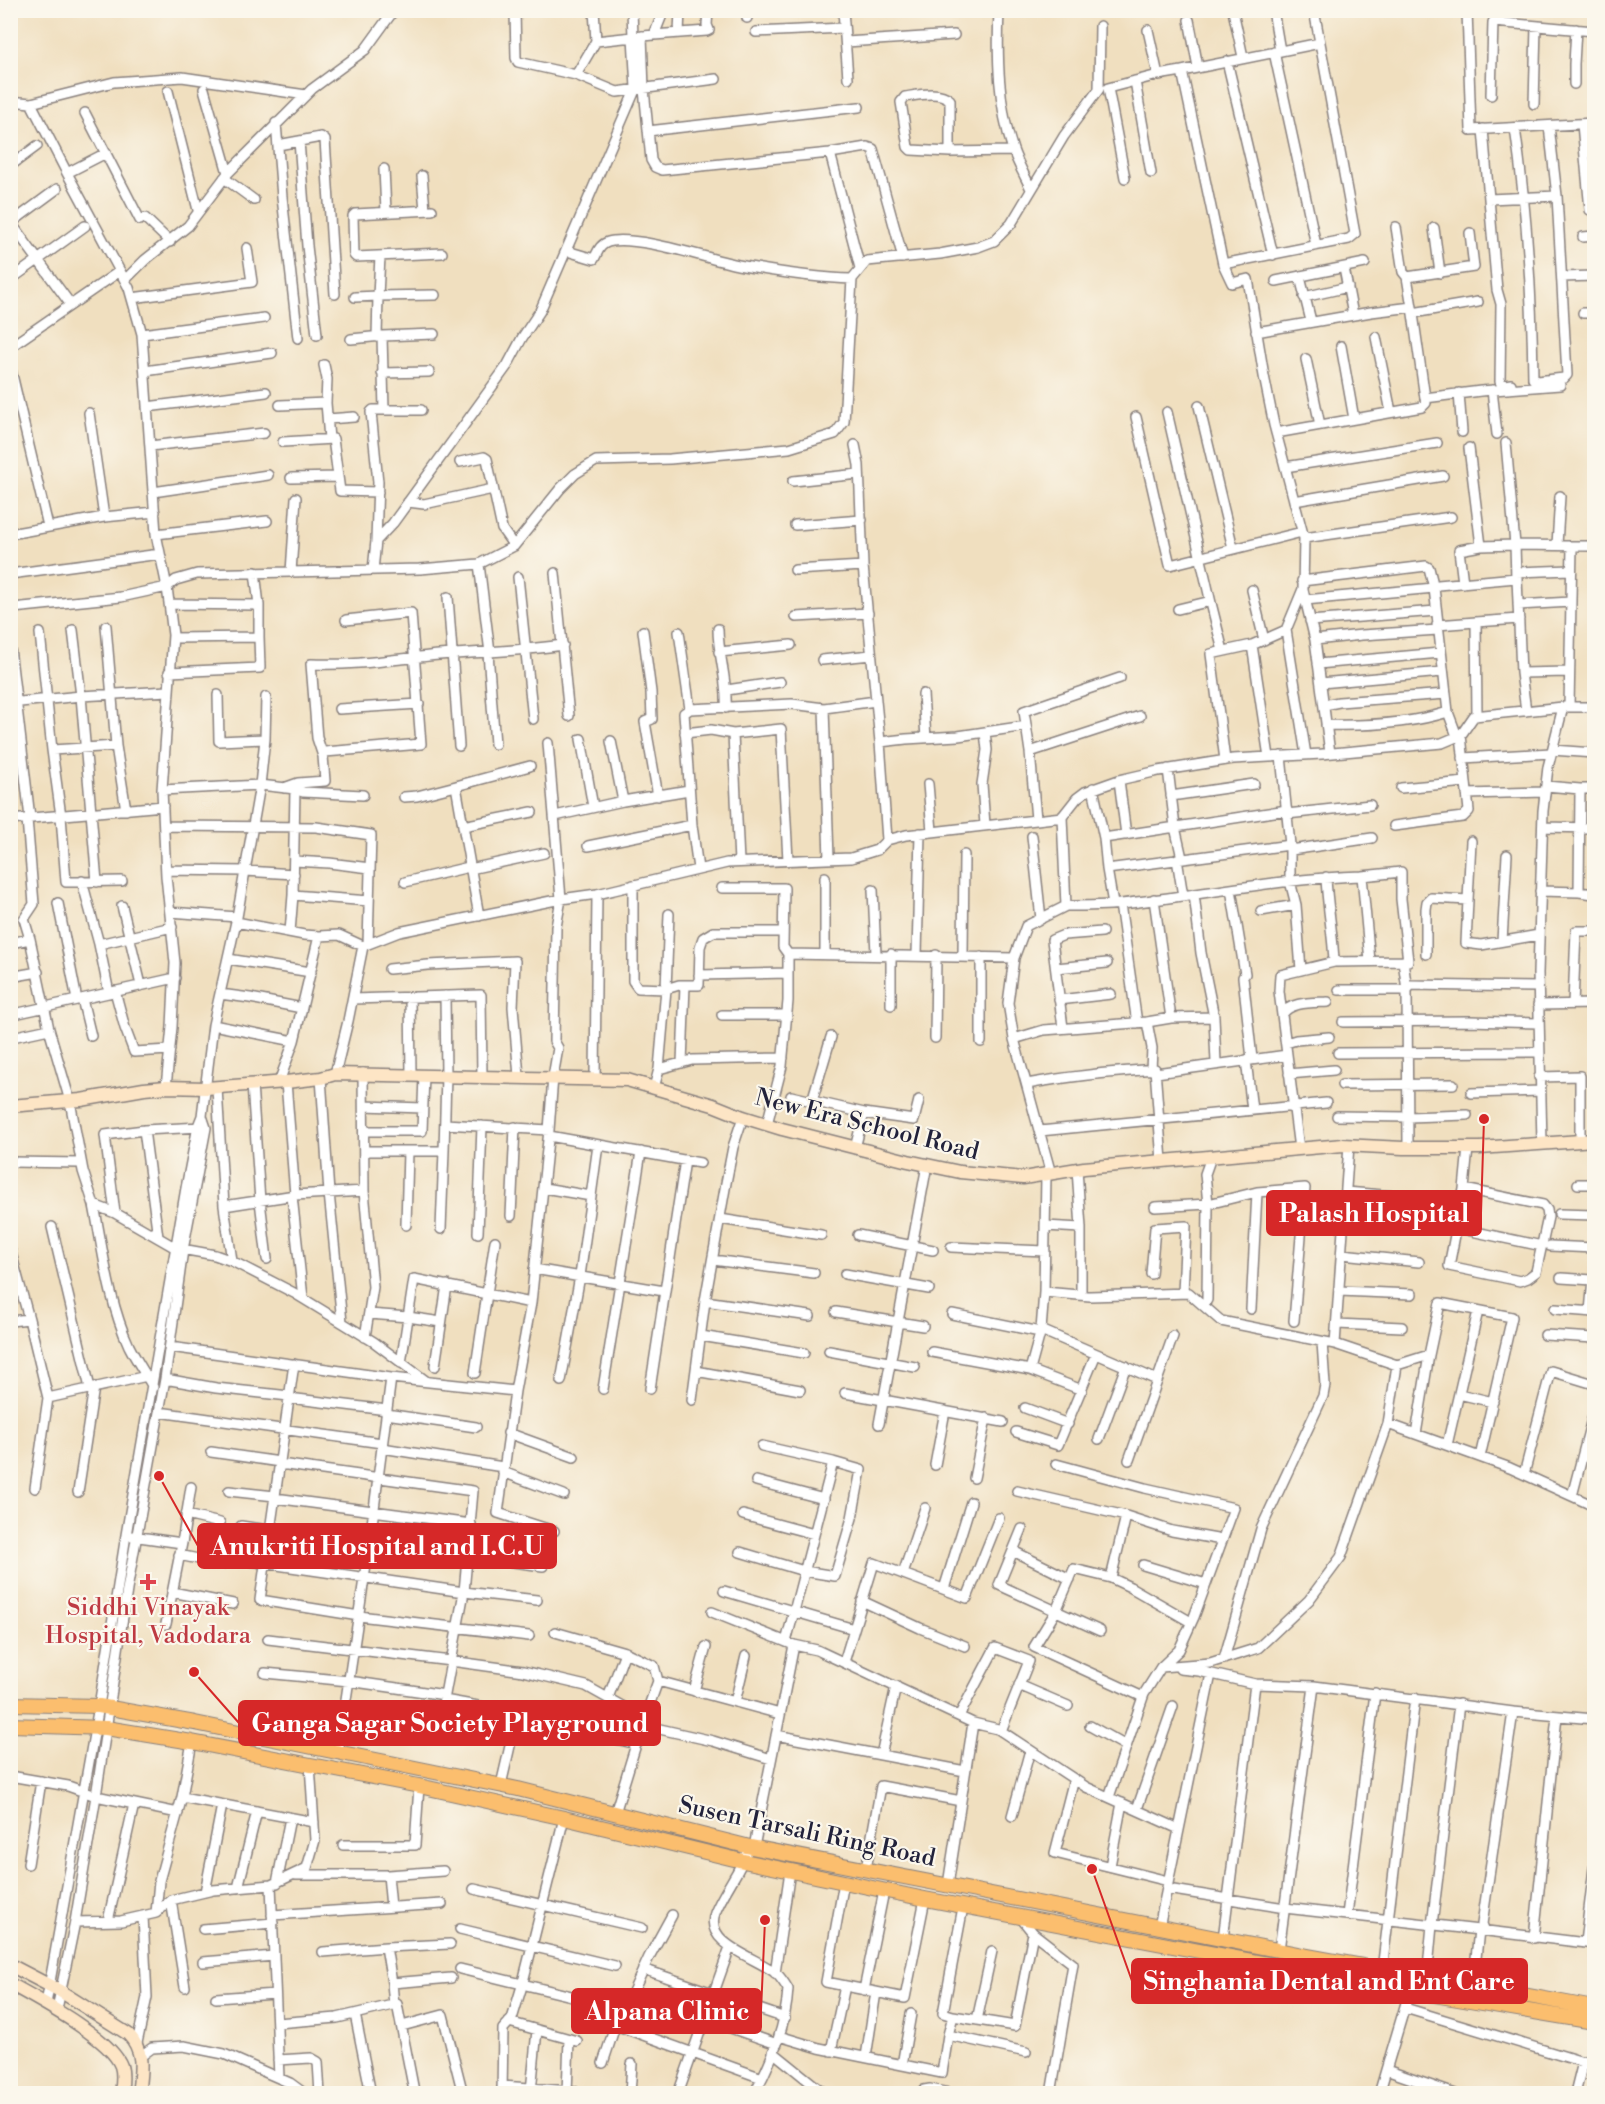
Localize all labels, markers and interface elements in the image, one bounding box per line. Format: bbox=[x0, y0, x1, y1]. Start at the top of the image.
street label: New Era School Road bbox=[752, 1083, 982, 1167]
callout: Palash Hospital bbox=[1267, 1191, 1481, 1235]
text: Palash Hospital bbox=[1279, 1198, 1470, 1230]
callout: Anukriti Hospital and I.C.U bbox=[198, 1524, 556, 1568]
text: Anukriti Hospital and I.C.U bbox=[209, 1531, 544, 1563]
marker: Siddhi Vinayak Hospital, Vadodara bbox=[139, 1573, 157, 1591]
place label: Siddhi Vinayak Hospital, Vadodara bbox=[45, 1593, 252, 1651]
callout: Ganga Sagar Society Playground bbox=[239, 1701, 660, 1745]
text: Ganga Sagar Society Playground bbox=[251, 1708, 649, 1740]
street label: Susen Tarsali Ring Road bbox=[676, 1790, 939, 1874]
callout: Singhania Dental and Ent Care bbox=[1132, 1959, 1527, 2003]
text: Singhania Dental and Ent Care bbox=[1143, 1966, 1515, 1998]
callout: Alpana Clinic bbox=[572, 1989, 761, 2033]
text: Alpana Clinic bbox=[583, 1996, 750, 2028]

